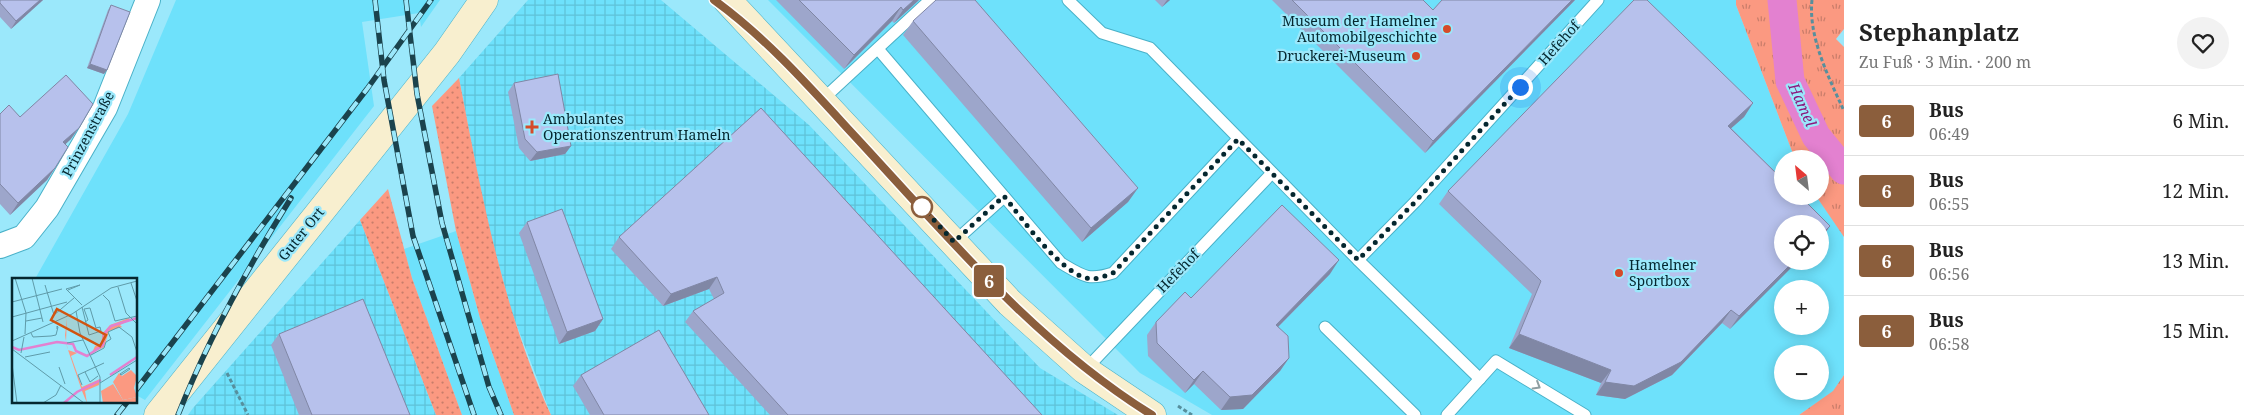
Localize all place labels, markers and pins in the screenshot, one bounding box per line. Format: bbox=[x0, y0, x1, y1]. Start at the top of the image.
place label: Museum der Hamelner Automobilgeschichte bbox=[1282, 11, 1437, 46]
marker: Museum der Hamelner Automobilgeschichte bbox=[1441, 23, 1453, 35]
place label: Druckerei-Museum bbox=[1277, 46, 1406, 65]
marker: Druckerei-Museum bbox=[1410, 50, 1422, 62]
place label: Ambulantes Operationszentrum Hameln bbox=[543, 109, 731, 144]
marker: Ambulantes Operationszentrum Hameln bbox=[525, 120, 539, 134]
unlabelled marker bbox=[911, 196, 933, 218]
place label: Hamelner Sportbox bbox=[1629, 255, 1697, 290]
marker: Hamelner Sportbox bbox=[1613, 267, 1625, 279]

